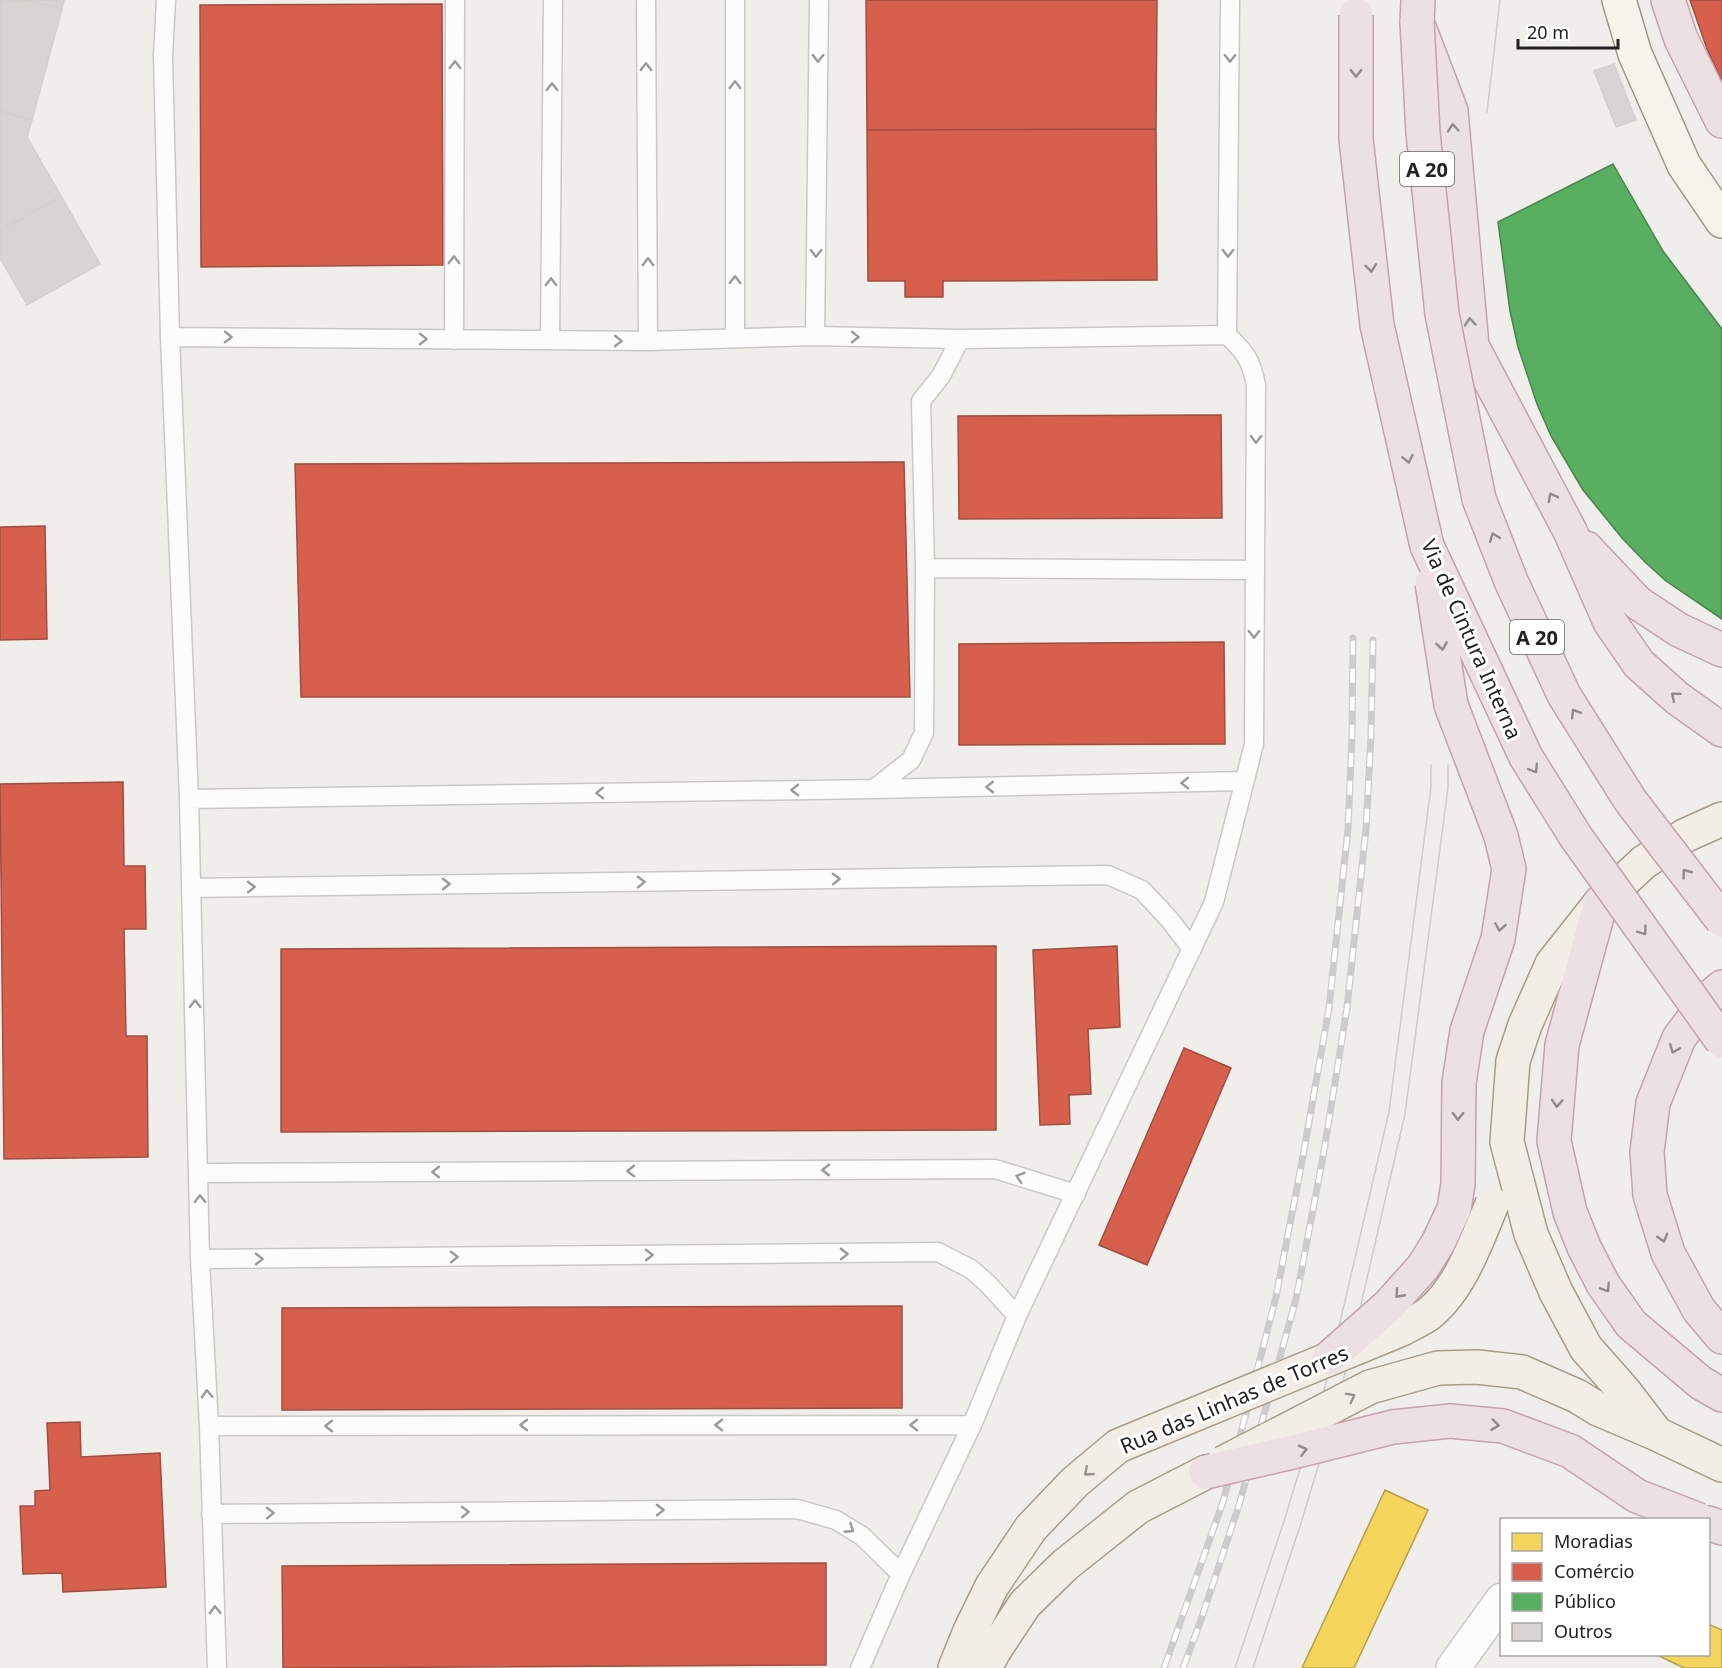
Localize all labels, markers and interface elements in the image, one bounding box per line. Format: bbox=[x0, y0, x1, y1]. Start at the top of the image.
scale bar bbox=[1518, 12, 1618, 50]
text: 20 m bbox=[1527, 20, 1569, 44]
one-way arrow bbox=[812, 54, 825, 63]
one-way arrow bbox=[1223, 54, 1236, 63]
one-way arrow bbox=[449, 61, 461, 70]
one-way arrow bbox=[640, 62, 652, 71]
one-way arrow bbox=[1350, 69, 1362, 78]
one-way arrow bbox=[729, 80, 741, 89]
one-way arrow bbox=[546, 82, 558, 91]
one-way arrow bbox=[1447, 123, 1460, 132]
road number: A 20 bbox=[1400, 152, 1454, 186]
one-way arrow bbox=[810, 249, 822, 258]
one-way arrow bbox=[1222, 249, 1234, 258]
one-way arrow bbox=[448, 256, 461, 265]
one-way arrow bbox=[641, 257, 654, 266]
one-way arrow bbox=[1364, 263, 1377, 272]
one-way arrow bbox=[729, 275, 741, 284]
one-way arrow bbox=[545, 277, 557, 286]
one-way arrow bbox=[1464, 317, 1477, 326]
one-way arrow bbox=[224, 331, 233, 343]
one-way arrow bbox=[851, 331, 860, 343]
one-way arrow bbox=[419, 333, 428, 346]
one-way arrow bbox=[614, 335, 623, 347]
one-way arrow bbox=[1250, 434, 1262, 443]
one-way arrow bbox=[1401, 453, 1414, 463]
one-way arrow bbox=[1548, 493, 1559, 503]
one-way arrow bbox=[1489, 532, 1501, 543]
street label: Via de Cintura Interna bbox=[1415, 535, 1529, 743]
road number: A 20 bbox=[1510, 620, 1564, 654]
one-way arrow bbox=[1248, 629, 1260, 638]
one-way arrow bbox=[1435, 640, 1448, 650]
one-way arrow bbox=[1671, 692, 1682, 703]
one-way arrow bbox=[1572, 709, 1583, 720]
one-way arrow bbox=[1526, 763, 1538, 773]
one-way arrow bbox=[1180, 776, 1189, 789]
one-way arrow bbox=[985, 781, 994, 793]
one-way arrow bbox=[790, 784, 799, 796]
one-way arrow bbox=[595, 787, 604, 799]
one-way arrow bbox=[1683, 869, 1694, 880]
one-way arrow bbox=[831, 873, 840, 885]
one-way arrow bbox=[636, 875, 645, 888]
one-way arrow bbox=[441, 878, 450, 891]
one-way arrow bbox=[246, 881, 255, 893]
one-way arrow bbox=[1495, 922, 1507, 931]
one-way arrow bbox=[1636, 924, 1647, 935]
one-way arrow bbox=[189, 999, 201, 1008]
one-way arrow bbox=[1669, 1043, 1681, 1054]
one-way arrow bbox=[1551, 1098, 1564, 1107]
one-way arrow bbox=[1452, 1111, 1465, 1120]
one-way arrow bbox=[821, 1164, 830, 1176]
one-way arrow bbox=[626, 1165, 635, 1177]
one-way arrow bbox=[431, 1166, 440, 1178]
one-way arrow bbox=[1015, 1171, 1026, 1184]
one-way arrow bbox=[193, 1194, 206, 1203]
one-way arrow bbox=[1656, 1232, 1668, 1243]
one-way arrow bbox=[839, 1248, 848, 1260]
one-way arrow bbox=[644, 1249, 653, 1262]
one-way arrow bbox=[449, 1251, 458, 1263]
one-way arrow bbox=[254, 1253, 263, 1265]
one-way arrow bbox=[1599, 1281, 1610, 1292]
one-way arrow bbox=[1395, 1287, 1406, 1298]
street label: Rua das Linhas de Torres bbox=[1116, 1338, 1352, 1460]
one-way arrow bbox=[201, 1389, 214, 1398]
one-way arrow bbox=[1344, 1393, 1355, 1404]
one-way arrow bbox=[519, 1419, 528, 1431]
one-way arrow bbox=[714, 1419, 723, 1431]
one-way arrow bbox=[909, 1419, 918, 1431]
one-way arrow bbox=[1490, 1419, 1500, 1431]
one-way arrow bbox=[324, 1420, 333, 1432]
one-way arrow bbox=[1298, 1444, 1308, 1457]
one-way arrow bbox=[1084, 1464, 1095, 1475]
one-way arrow bbox=[655, 1504, 664, 1516]
one-way arrow bbox=[460, 1505, 469, 1518]
one-way arrow bbox=[265, 1507, 274, 1519]
legend bbox=[1500, 1518, 1710, 1656]
one-way arrow bbox=[844, 1522, 855, 1533]
text: Moradias bbox=[1554, 1529, 1633, 1553]
text: Comércio bbox=[1554, 1559, 1635, 1583]
text: Público bbox=[1554, 1589, 1616, 1613]
one-way arrow bbox=[209, 1605, 221, 1614]
text: Outros bbox=[1554, 1619, 1612, 1643]

